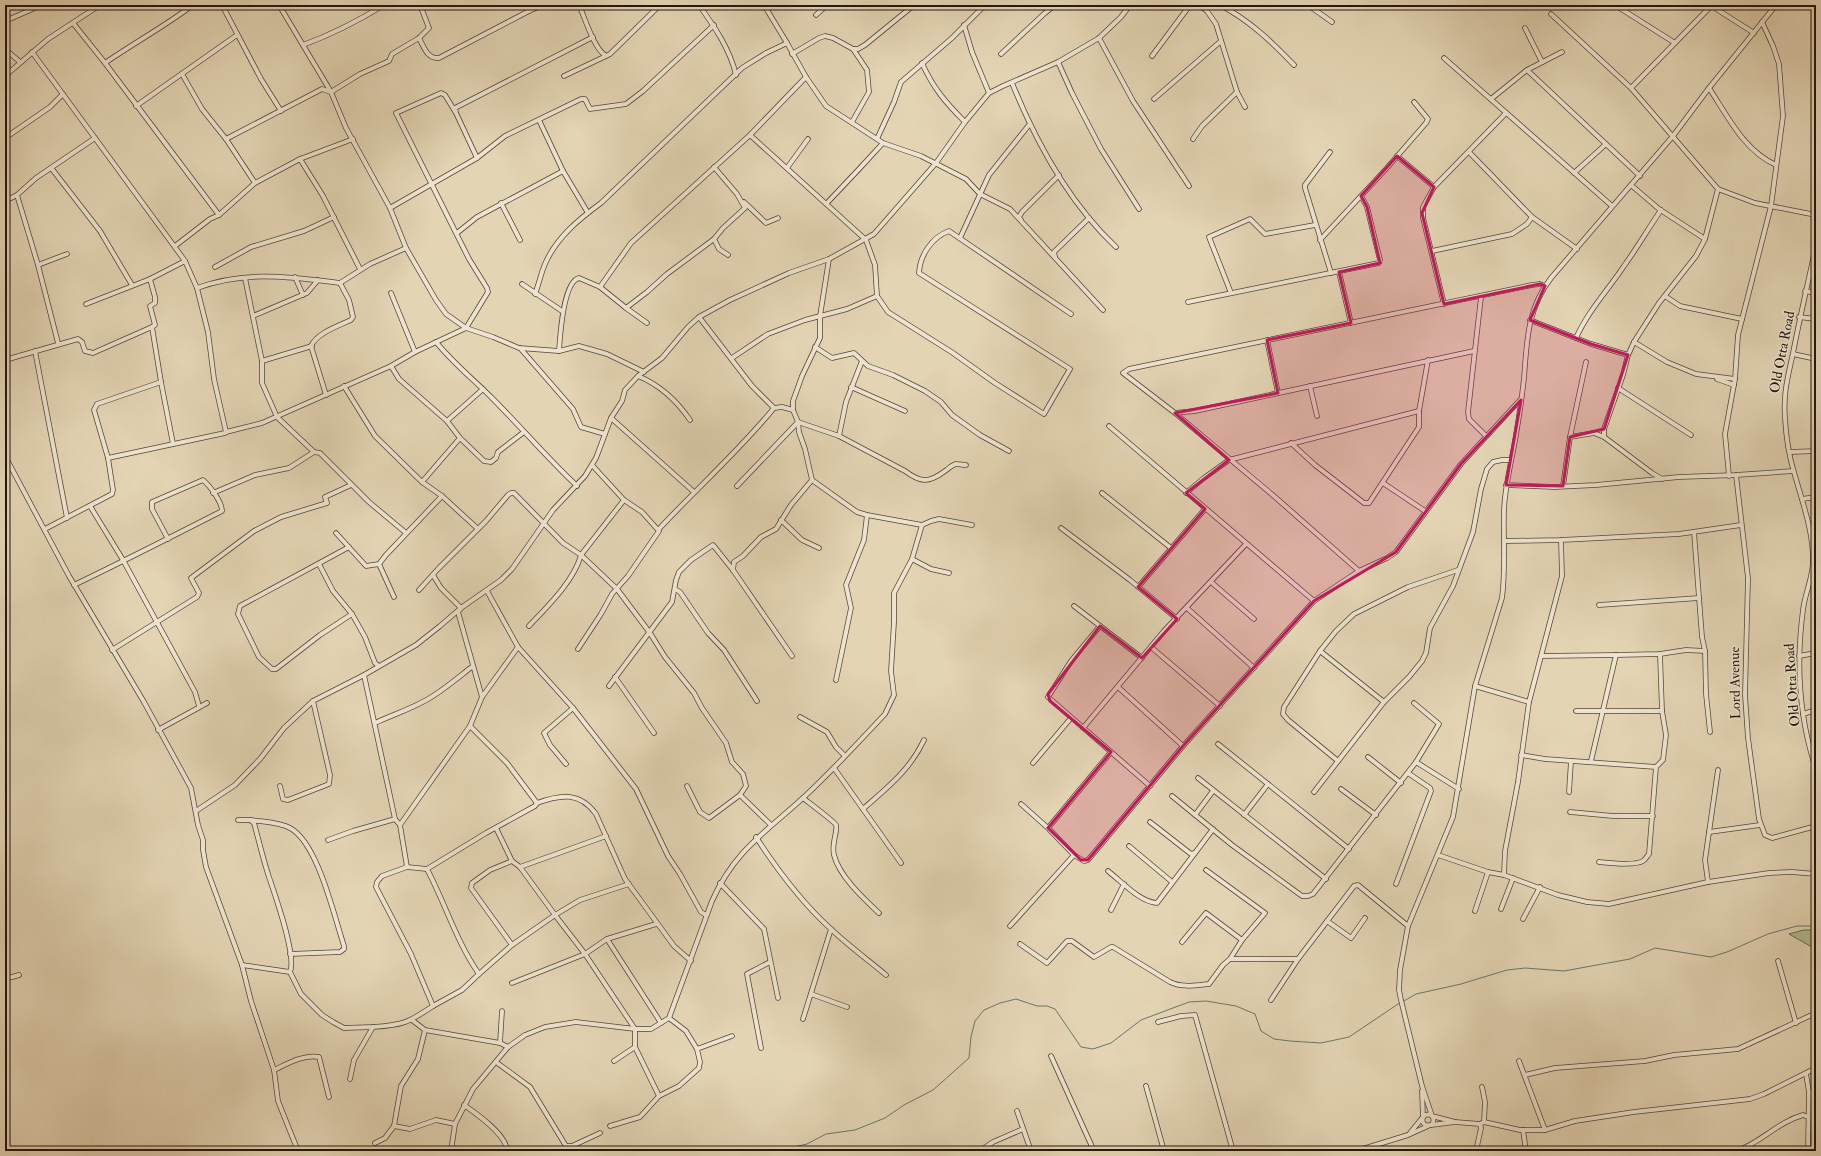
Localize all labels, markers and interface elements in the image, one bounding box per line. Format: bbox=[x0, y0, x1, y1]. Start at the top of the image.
street label: Old Otta Road bbox=[1766, 309, 1798, 394]
street label: Old Otta Road bbox=[1781, 643, 1803, 727]
street label: Lord Avenue bbox=[1726, 646, 1744, 719]

